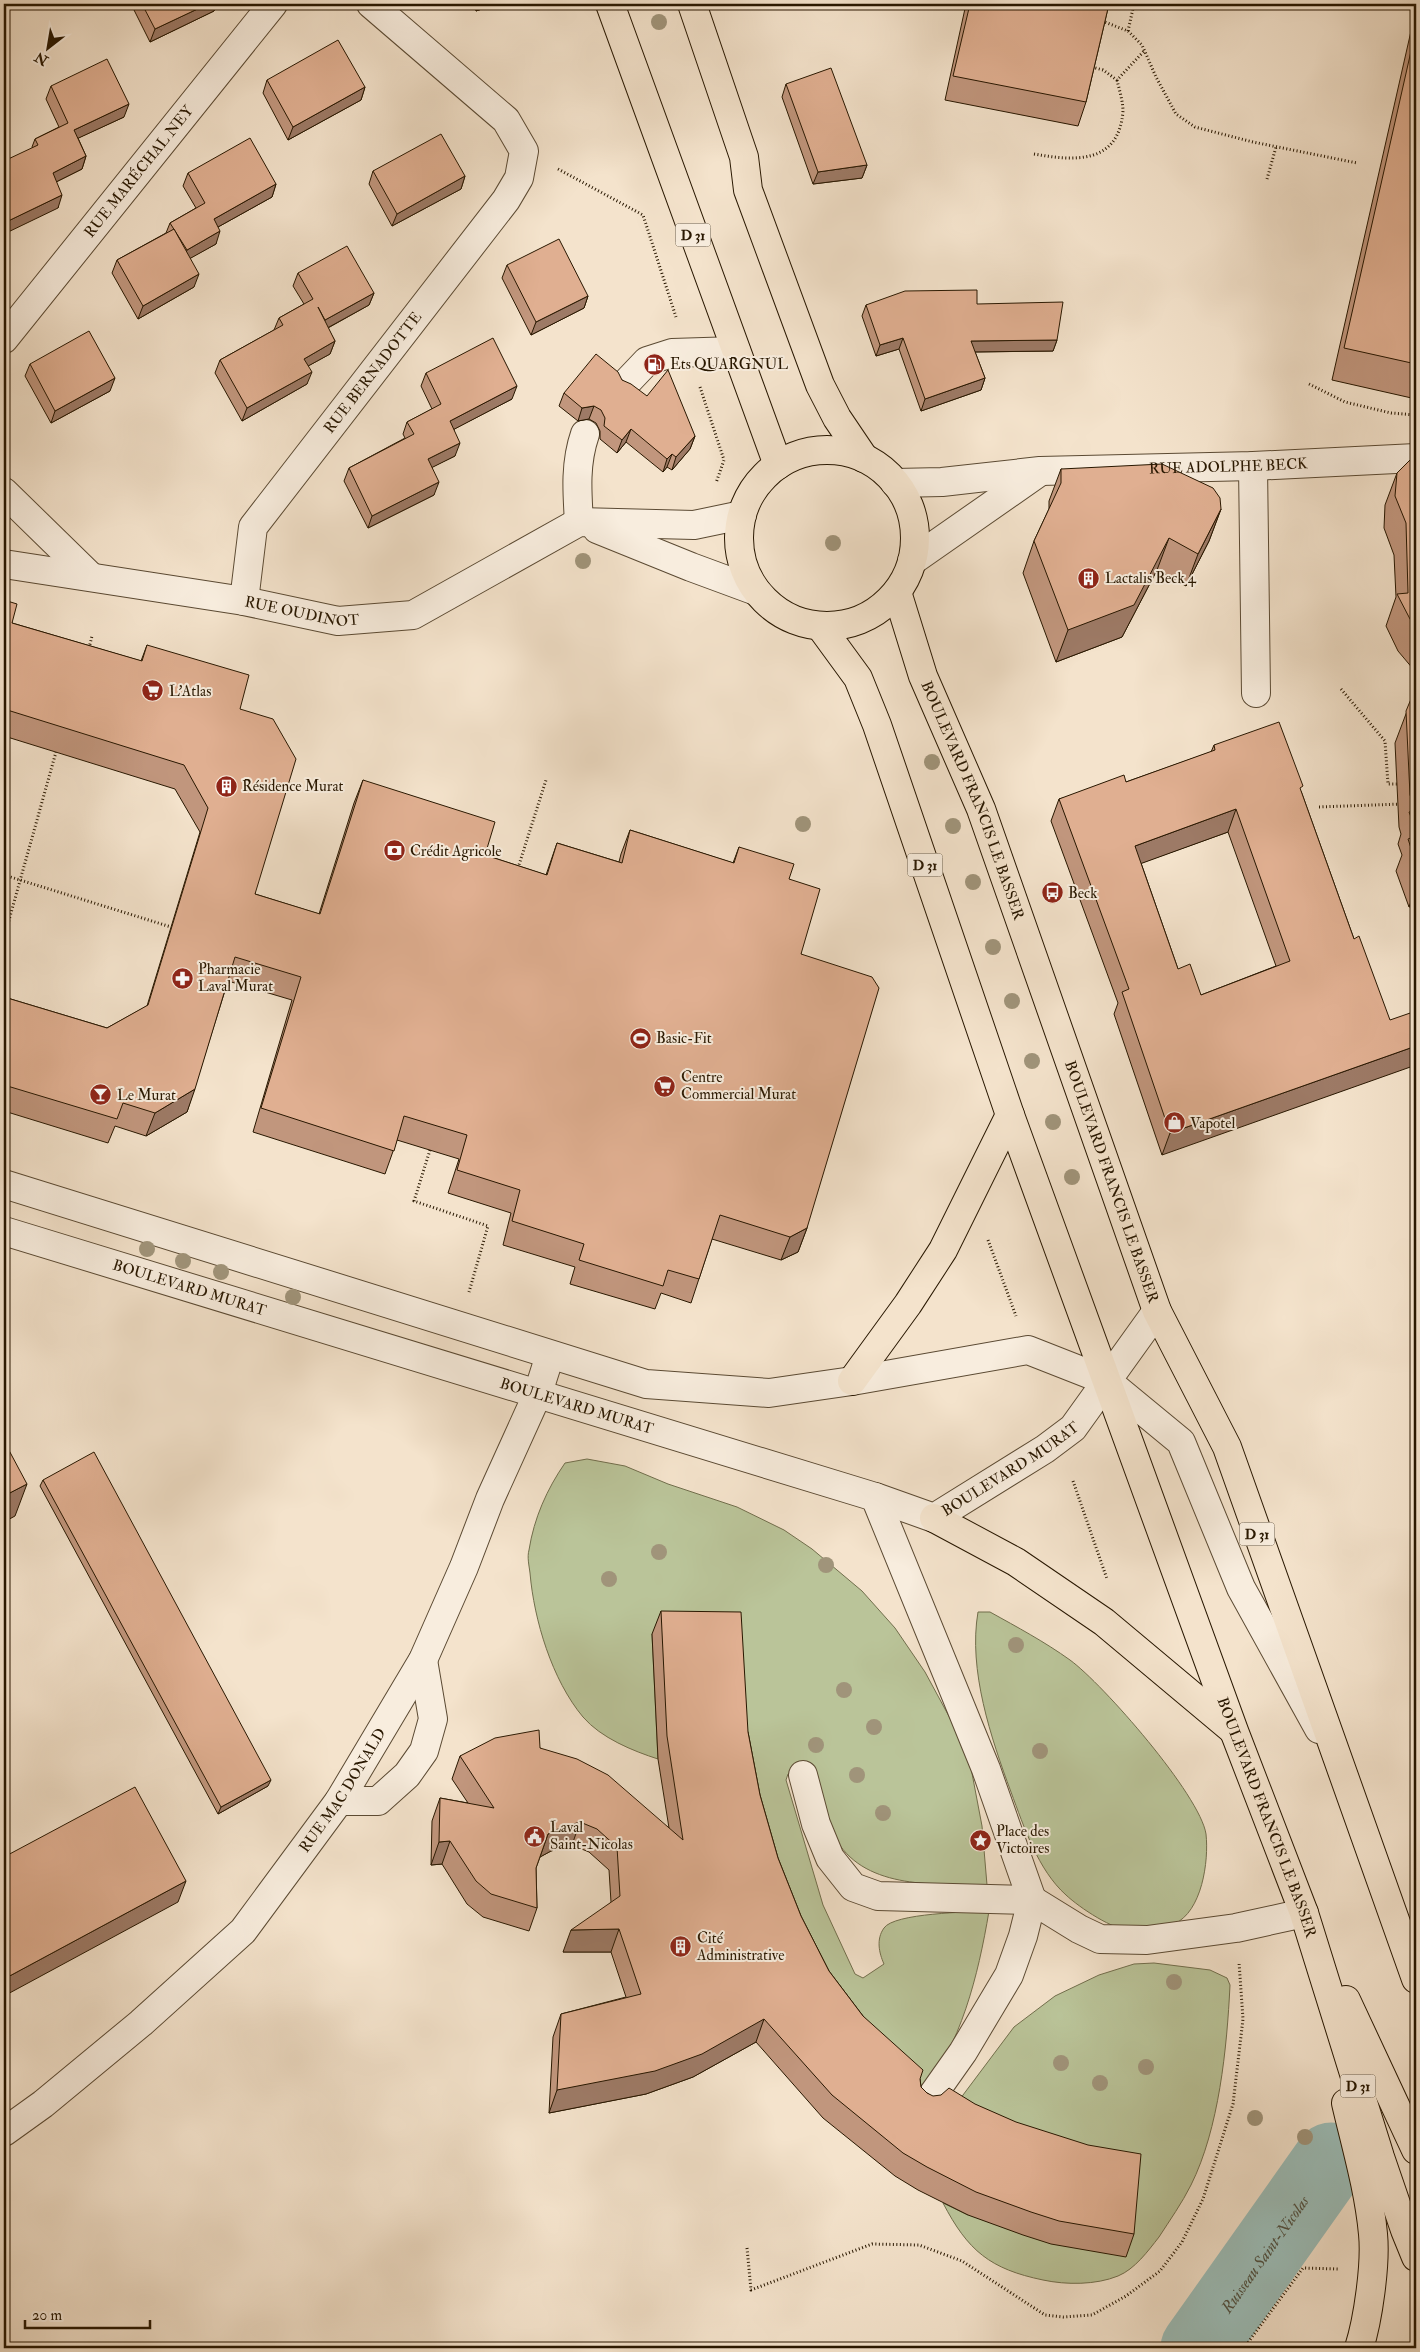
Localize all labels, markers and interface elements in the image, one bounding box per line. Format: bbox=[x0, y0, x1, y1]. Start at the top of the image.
north arrow bbox=[22, 22, 72, 72]
text: N bbox=[31, 48, 52, 70]
street label: RUE MARÉCHAL NEY bbox=[80, 101, 198, 242]
road number: D 31 bbox=[676, 224, 710, 246]
street label: RUE BERNADOTTE bbox=[320, 308, 426, 437]
fuel station icon: Ets QUARGNUL bbox=[642, 352, 666, 376]
place label: Ets QUARGNUL bbox=[670, 355, 788, 374]
street label: RUE ADOLPHE BECK bbox=[1149, 454, 1309, 478]
building icon: Lactalis Beck 4 bbox=[1077, 566, 1101, 590]
place label: Lactalis Beck 4 bbox=[1105, 569, 1197, 588]
street label: RUE OUDINOT bbox=[243, 592, 360, 631]
street label: BOULEVARD FRANCIS LE BASSER bbox=[916, 678, 1029, 924]
supermarket icon: L'Atlas bbox=[141, 679, 165, 703]
place label: L'Atlas bbox=[169, 682, 211, 701]
building icon: Résidence Murat bbox=[214, 774, 238, 798]
place label: Résidence Murat bbox=[242, 777, 344, 796]
bank icon: Crédit Agricole bbox=[382, 839, 406, 863]
place label: Crédit Agricole bbox=[410, 842, 502, 861]
road number: D 31 bbox=[908, 854, 942, 876]
bus stop icon: Beck bbox=[1040, 881, 1064, 905]
place label: Beck bbox=[1068, 884, 1097, 903]
place label: Pharmacie Laval Murat bbox=[198, 960, 273, 996]
pharmacy icon: Pharmacie Laval Murat bbox=[170, 966, 194, 990]
sports icon: Basic-Fit bbox=[628, 1026, 652, 1050]
place label: Basic-Fit bbox=[656, 1029, 712, 1048]
street label: BOULEVARD FRANCIS LE BASSER bbox=[1060, 1058, 1163, 1307]
place label: Centre Commercial Murat bbox=[681, 1068, 796, 1104]
supermarket icon: Centre Commercial Murat bbox=[653, 1074, 677, 1098]
bar icon: Le Murat bbox=[89, 1083, 113, 1107]
place label: Le Murat bbox=[117, 1086, 176, 1105]
shop icon: Vapotel bbox=[1162, 1111, 1186, 1135]
place label: Vapotel bbox=[1190, 1114, 1235, 1134]
street label: BOULEVARD MURAT bbox=[110, 1256, 269, 1321]
street label: BOULEVARD MURAT bbox=[498, 1374, 656, 1439]
street label: BOULEVARD MURAT bbox=[938, 1418, 1083, 1521]
road number: D 31 bbox=[1240, 1522, 1274, 1546]
street label: BOULEVARD FRANCIS LE BASSER bbox=[1212, 1695, 1320, 1941]
street label: RUE MAC DONALD bbox=[295, 1725, 390, 1856]
place label: Laval Saint-Nicolas bbox=[550, 1818, 633, 1854]
place label: Place des Victoires bbox=[996, 1822, 1049, 1858]
public building icon: Laval Saint-Nicolas bbox=[522, 1824, 546, 1848]
place icon: Place des Victoires bbox=[968, 1828, 992, 1852]
place label: Cité Administrative bbox=[696, 1929, 784, 1965]
building icon: Cité Administrative bbox=[669, 1935, 693, 1959]
road number: D 31 bbox=[1340, 2074, 1376, 2098]
water label: Ruisseau Saint-Nicolas bbox=[1216, 2192, 1314, 2318]
scale bar bbox=[25, 2297, 150, 2329]
text: 20 m bbox=[32, 2306, 62, 2325]

